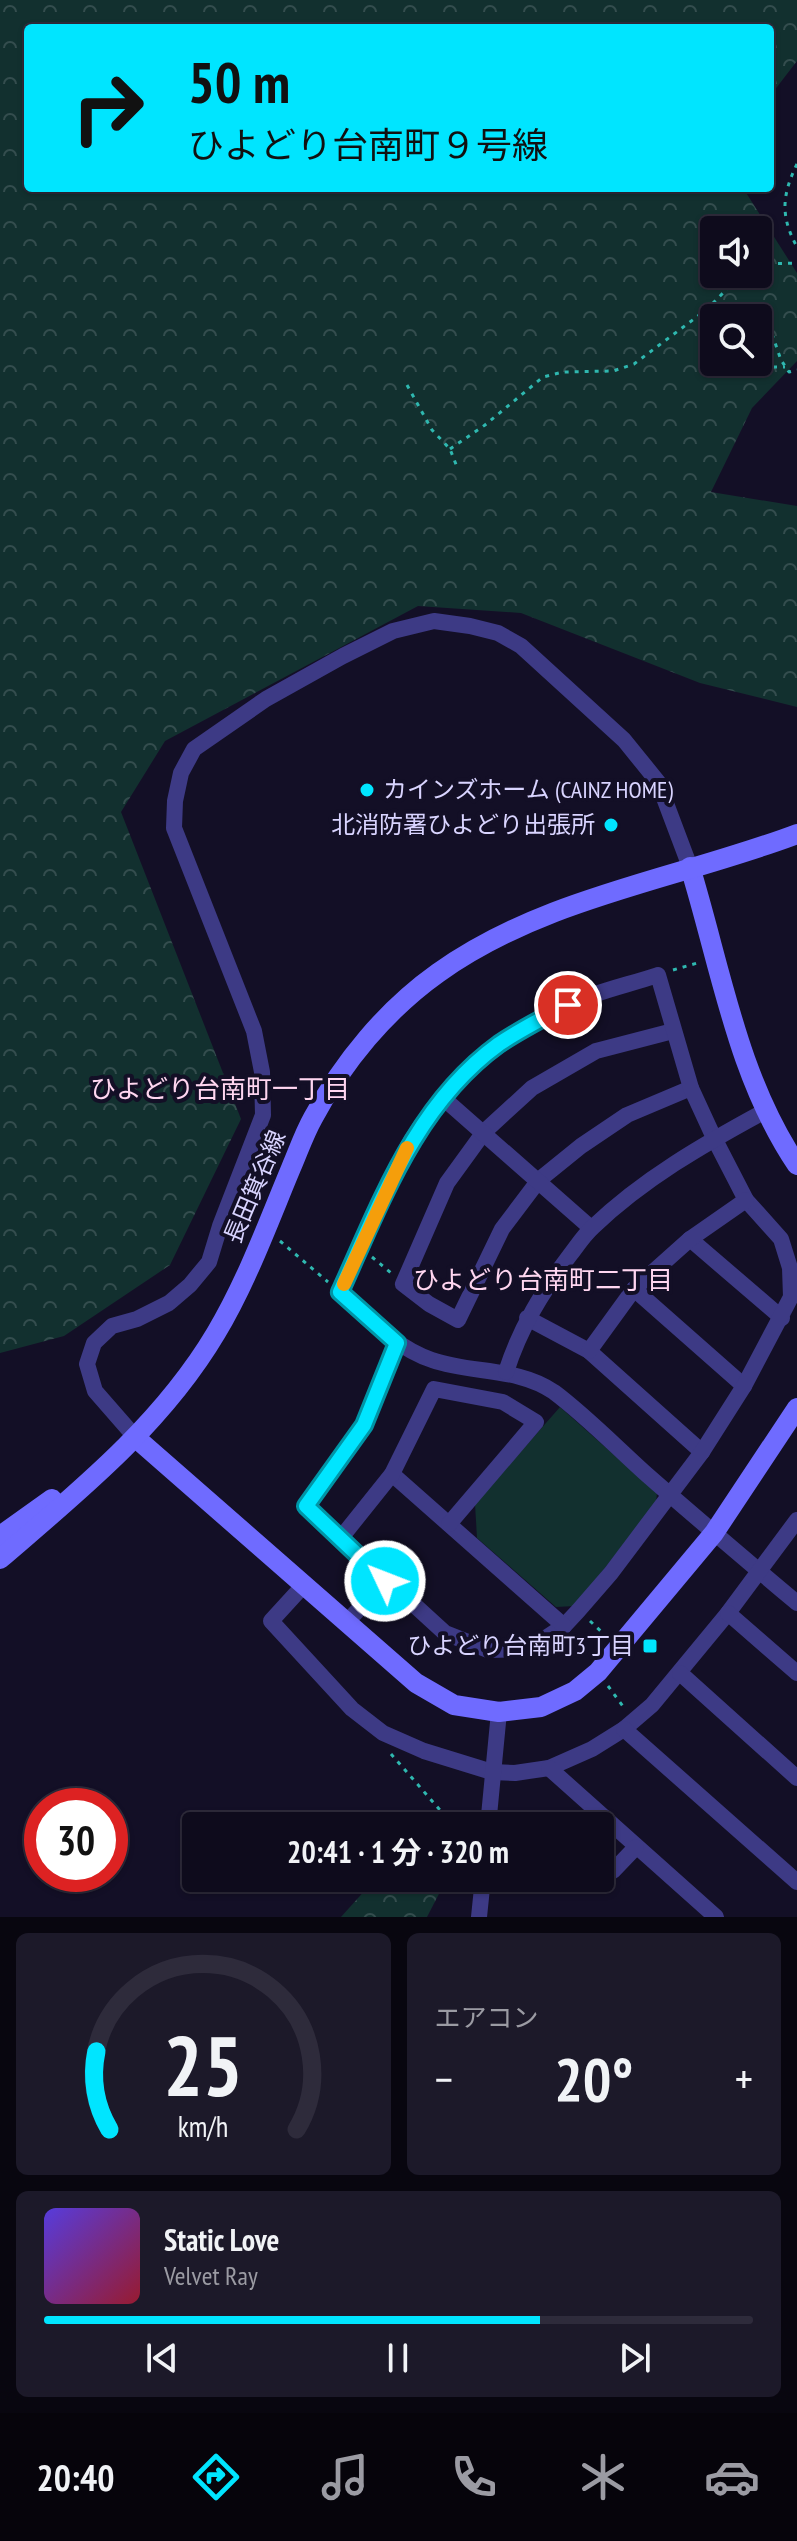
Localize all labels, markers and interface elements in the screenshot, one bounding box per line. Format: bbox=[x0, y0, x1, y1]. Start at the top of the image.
text: 50 m bbox=[188, 46, 290, 118]
icon: right bbox=[56, 56, 160, 160]
text: ひよどり台南町９号線 bbox=[188, 121, 548, 168]
map controls bbox=[700, 216, 772, 376]
button: sound bbox=[700, 216, 772, 288]
button: search bbox=[700, 304, 772, 376]
place label: カインズホーム (CAINZ HOME) bbox=[383, 774, 673, 805]
marker: カインズホーム (CAINZ HOME) bbox=[358, 781, 376, 799]
place label: 北消防署ひよどり出張所 bbox=[331, 809, 595, 840]
marker: 北消防署ひよどり出張所 bbox=[602, 816, 620, 834]
pin bbox=[534, 971, 602, 1039]
icon: arrive bbox=[546, 983, 590, 1027]
district label: ひよどり台南町一丁目 bbox=[90, 1072, 350, 1105]
street label: 長田箕谷線 bbox=[217, 1126, 292, 1248]
district label: ひよどり台南町二丁目 bbox=[413, 1263, 673, 1296]
position arrow bbox=[343, 1539, 427, 1623]
place label: ひよどり台南町3丁目 bbox=[407, 1630, 634, 1661]
marker: ひよどり台南町3丁目 bbox=[641, 1637, 659, 1655]
speed limit sign: 30 bbox=[24, 1788, 128, 1892]
text: 20:41 · 1 分 · 320 m bbox=[287, 1832, 509, 1871]
text: エアコン bbox=[435, 2001, 539, 2034]
text: 25 bbox=[163, 2011, 243, 2119]
text: 20° bbox=[554, 2040, 633, 2118]
text: − bbox=[435, 2050, 453, 2107]
text: + bbox=[735, 2050, 753, 2107]
text: km/h bbox=[178, 2108, 229, 2145]
text: Static Love bbox=[164, 2220, 279, 2259]
text: Velvet Ray bbox=[164, 2259, 258, 2292]
icon: previous bbox=[140, 2336, 184, 2380]
icon: pause bbox=[376, 2336, 420, 2380]
icon: next bbox=[613, 2336, 657, 2380]
icon: directions bbox=[188, 2449, 244, 2505]
icon: music bbox=[317, 2449, 373, 2505]
icon: phone bbox=[446, 2449, 502, 2505]
icon: climate bbox=[575, 2449, 631, 2505]
icon: car bbox=[704, 2449, 760, 2505]
text: 20:40 bbox=[37, 2454, 114, 2501]

